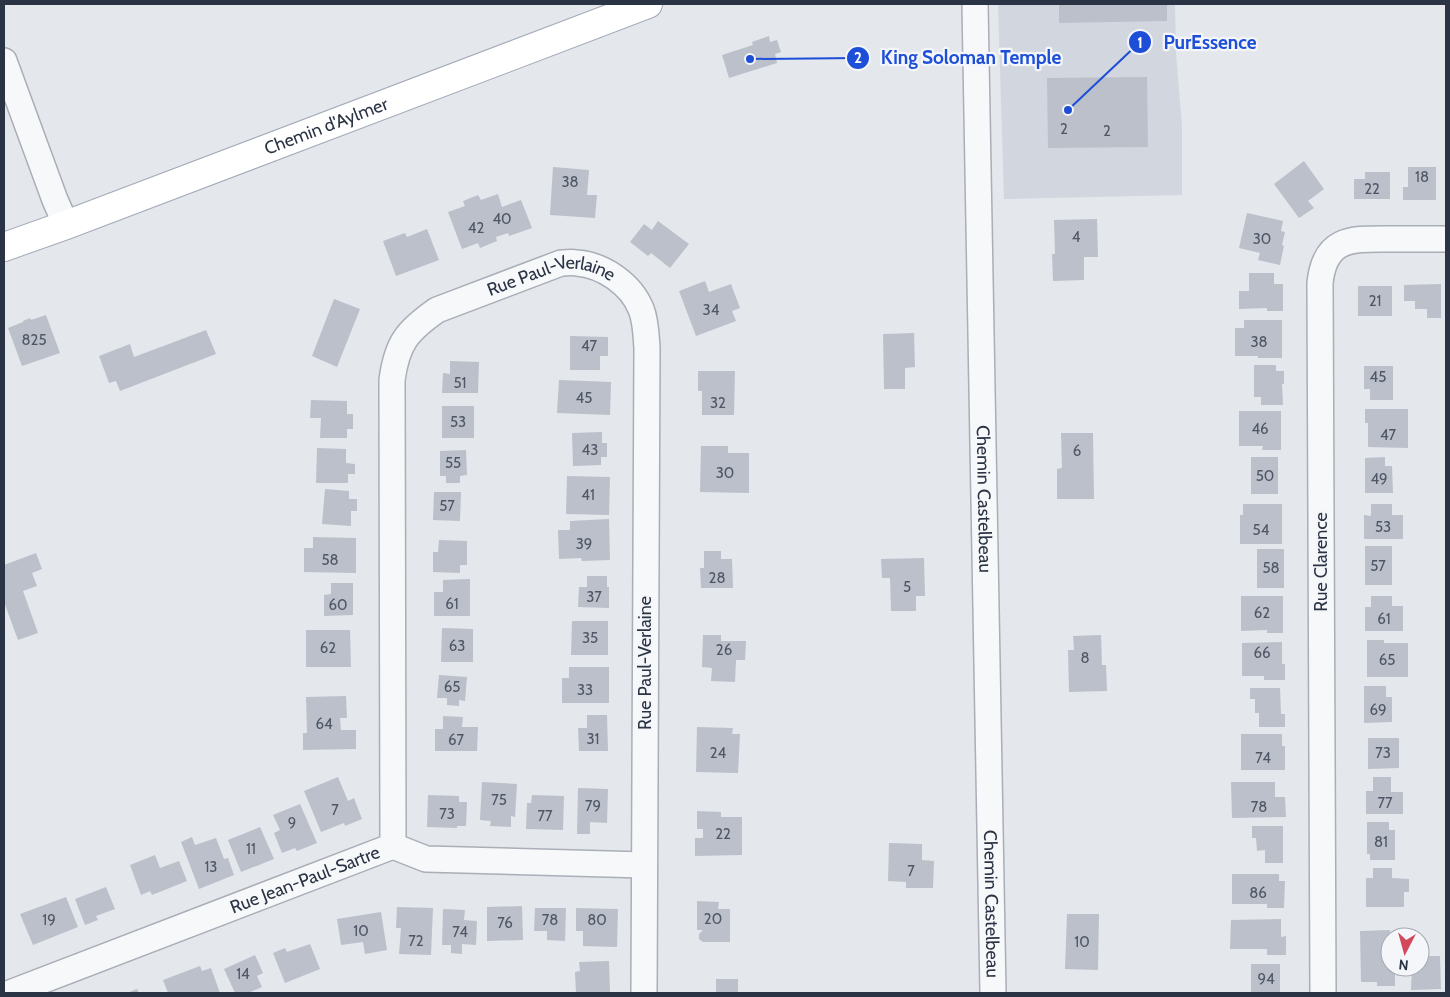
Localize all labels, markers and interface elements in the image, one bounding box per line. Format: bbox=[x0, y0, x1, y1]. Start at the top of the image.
callout: PurEssence bbox=[1128, 25, 1266, 59]
text: PurEssence bbox=[1163, 31, 1257, 54]
text: 1 bbox=[1137, 34, 1143, 52]
callout: King Soloman Temple bbox=[845, 41, 1071, 75]
text: King Soloman Temple bbox=[881, 46, 1062, 69]
text: 2 bbox=[854, 49, 862, 67]
street label: Chemin d'Aylmer bbox=[261, 93, 391, 160]
house number: 2 bbox=[1060, 120, 1068, 138]
house number: 2 bbox=[1103, 122, 1111, 140]
house number: 18 bbox=[1415, 168, 1429, 186]
house number: 38 bbox=[561, 173, 579, 191]
house number: 22 bbox=[1364, 180, 1380, 198]
house number: 40 bbox=[492, 210, 512, 228]
house number: 42 bbox=[468, 219, 484, 237]
house number: 4 bbox=[1072, 228, 1081, 246]
house number: 30 bbox=[1253, 230, 1271, 248]
street label: Rue Paul-Verlaine bbox=[484, 251, 620, 301]
house number: 21 bbox=[1369, 292, 1381, 310]
house number: 34 bbox=[703, 301, 720, 319]
house number: 825 bbox=[21, 331, 47, 349]
house number: 38 bbox=[1250, 333, 1268, 351]
house number: 47 bbox=[581, 337, 598, 355]
house number: 45 bbox=[1370, 368, 1386, 386]
house number: 51 bbox=[453, 374, 467, 392]
house number: 45 bbox=[576, 389, 592, 407]
house number: 32 bbox=[710, 394, 726, 412]
house number: 53 bbox=[450, 413, 466, 431]
house number: 46 bbox=[1251, 420, 1269, 438]
street label: Chemin Castelbeau bbox=[972, 425, 996, 573]
house number: 47 bbox=[1380, 426, 1397, 444]
house number: 43 bbox=[582, 441, 598, 459]
house number: 6 bbox=[1073, 442, 1081, 460]
house number: 55 bbox=[445, 454, 461, 472]
house number: 30 bbox=[716, 464, 734, 482]
house number: 50 bbox=[1256, 467, 1274, 485]
house number: 49 bbox=[1370, 470, 1388, 488]
house number: 41 bbox=[581, 486, 595, 504]
house number: 57 bbox=[439, 497, 455, 515]
street label: Rue Clarence bbox=[1310, 512, 1332, 612]
house number: 53 bbox=[1375, 518, 1391, 536]
house number: 54 bbox=[1253, 521, 1270, 539]
house number: 39 bbox=[576, 535, 592, 553]
house number: 58 bbox=[321, 551, 339, 569]
house number: 57 bbox=[1370, 557, 1386, 575]
house number: 58 bbox=[1262, 559, 1280, 577]
house number: 28 bbox=[709, 569, 725, 587]
house number: 5 bbox=[903, 578, 911, 596]
house number: 37 bbox=[586, 588, 602, 606]
house number: 61 bbox=[445, 595, 459, 613]
house number: 60 bbox=[329, 596, 348, 614]
street label: Rue Paul-Verlaine bbox=[634, 596, 656, 730]
house number: 62 bbox=[1254, 604, 1270, 622]
house number: 61 bbox=[1377, 610, 1391, 628]
house number: 35 bbox=[582, 629, 598, 647]
house number: 63 bbox=[449, 637, 465, 655]
house number: 62 bbox=[320, 639, 336, 657]
house number: 26 bbox=[716, 641, 732, 659]
house number: 66 bbox=[1253, 644, 1271, 662]
house number: 8 bbox=[1080, 649, 1090, 667]
house number: 65 bbox=[1379, 651, 1395, 669]
house number: 65 bbox=[444, 678, 460, 696]
house number: 33 bbox=[577, 681, 593, 699]
house number: 69 bbox=[1369, 701, 1387, 719]
house number: 64 bbox=[315, 715, 333, 733]
house number: 31 bbox=[586, 730, 600, 748]
house number: 67 bbox=[448, 731, 464, 749]
house number: 24 bbox=[710, 744, 727, 762]
house number: 73 bbox=[1375, 744, 1391, 762]
house number: 74 bbox=[1255, 749, 1271, 767]
house number: 75 bbox=[491, 791, 507, 809]
house number: 77 bbox=[1377, 794, 1393, 812]
house number: 79 bbox=[585, 797, 601, 815]
house number: 78 bbox=[1251, 798, 1267, 816]
house number: 7 bbox=[331, 801, 339, 819]
house number: 73 bbox=[439, 805, 455, 823]
house number: 77 bbox=[537, 807, 553, 825]
house number: 9 bbox=[288, 814, 296, 832]
house number: 22 bbox=[715, 825, 731, 843]
street label: Chemin Castelbeau bbox=[979, 830, 1004, 978]
house number: 81 bbox=[1374, 833, 1388, 851]
house number: 11 bbox=[246, 840, 256, 858]
street label: Rue Jean-Paul-Sartre bbox=[227, 841, 383, 918]
house number: 13 bbox=[204, 858, 218, 876]
house number: 7 bbox=[907, 862, 915, 880]
house number: 86 bbox=[1249, 884, 1267, 902]
house number: 20 bbox=[704, 910, 722, 928]
house number: 19 bbox=[42, 911, 56, 929]
house number: 78 bbox=[542, 911, 558, 929]
house number: 80 bbox=[587, 911, 607, 929]
house number: 76 bbox=[497, 914, 513, 932]
house number: 10 bbox=[353, 922, 369, 940]
house number: 74 bbox=[452, 923, 468, 941]
north arrow bbox=[1380, 927, 1430, 977]
house number: 72 bbox=[408, 932, 424, 950]
house number: 10 bbox=[1074, 933, 1090, 951]
text: N bbox=[1398, 955, 1410, 974]
house number: 14 bbox=[236, 965, 250, 983]
house number: 94 bbox=[1257, 970, 1275, 988]

